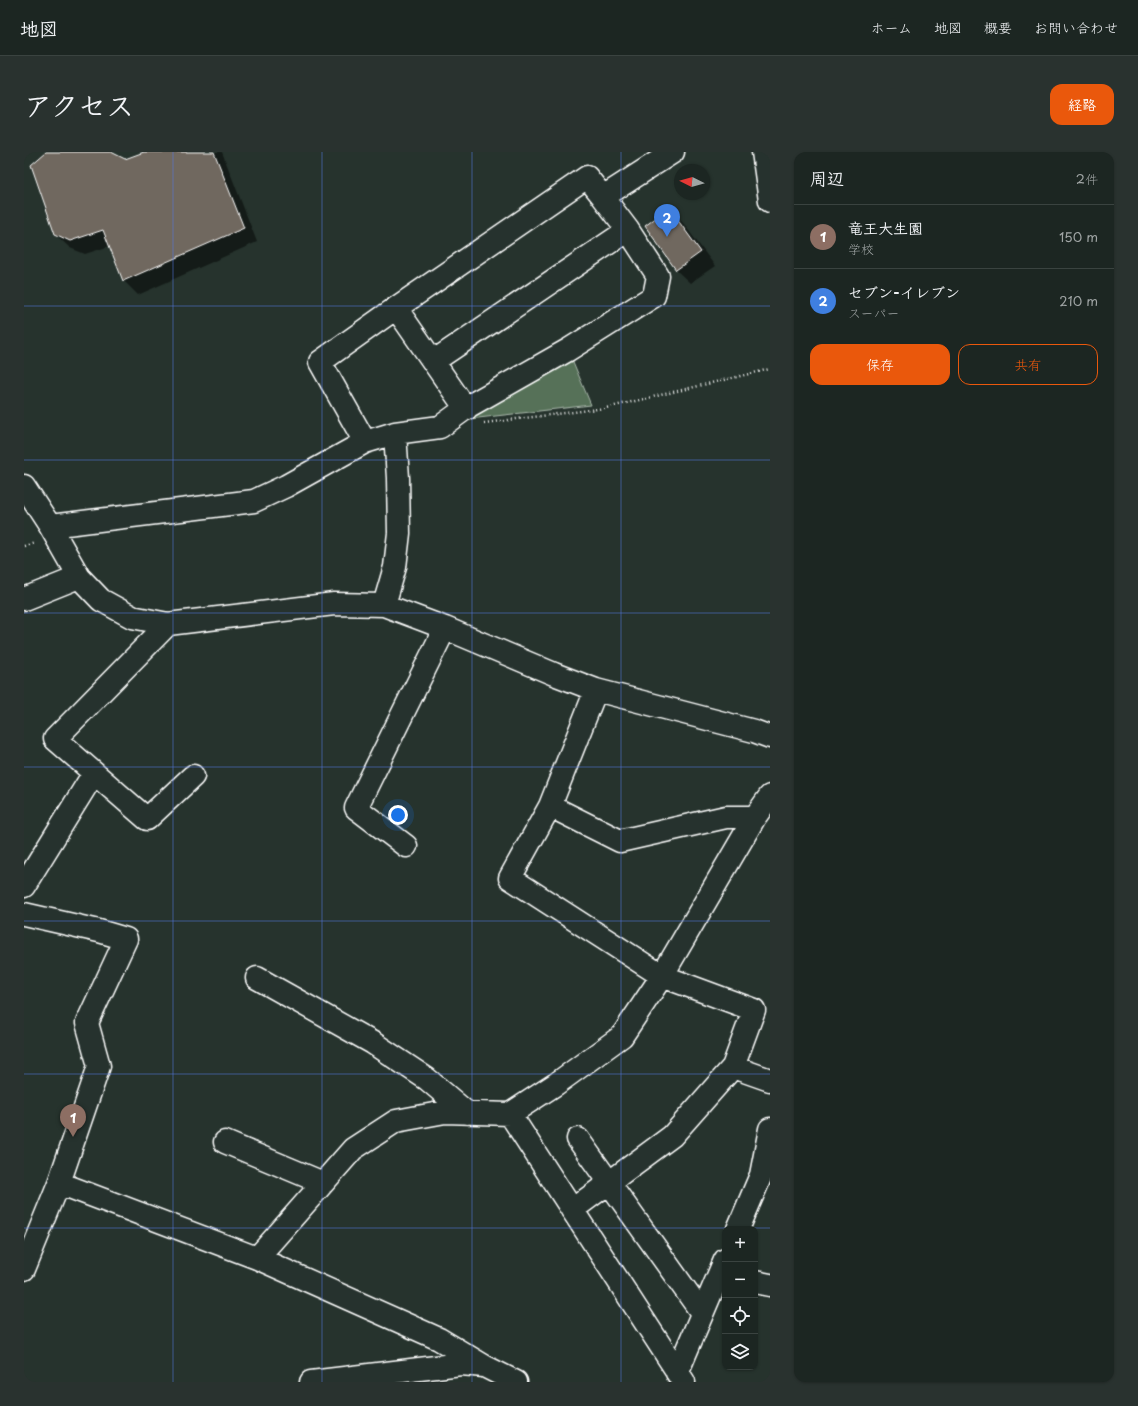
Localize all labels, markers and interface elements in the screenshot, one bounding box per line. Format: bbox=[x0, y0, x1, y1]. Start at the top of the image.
text: 地図 bbox=[20, 14, 58, 42]
text: ホーム bbox=[871, 17, 912, 38]
text: 地図 bbox=[934, 17, 962, 38]
text: 概要 bbox=[984, 17, 1012, 38]
text: お問い合わせ bbox=[1034, 17, 1118, 38]
text: アクセス bbox=[24, 83, 134, 126]
button: 経路 bbox=[1050, 84, 1114, 125]
north arrow bbox=[674, 164, 710, 200]
text: 周辺 bbox=[810, 165, 844, 191]
text: 2件 bbox=[1076, 169, 1098, 188]
pin: 2 bbox=[654, 204, 680, 237]
text: 竜王大生園 bbox=[848, 216, 923, 239]
text: 1 bbox=[820, 227, 826, 246]
text: 150 m bbox=[1059, 227, 1098, 246]
text: 学校 bbox=[848, 239, 874, 258]
text: セブン-イレブン bbox=[848, 280, 960, 303]
text: 2 bbox=[818, 291, 828, 310]
text: 210 m bbox=[1059, 291, 1098, 310]
text: スーパー bbox=[848, 303, 899, 322]
button: 保存 bbox=[810, 344, 950, 385]
button: 共有 bbox=[958, 344, 1098, 385]
your location bbox=[388, 805, 408, 825]
pin: 1 bbox=[60, 1104, 86, 1137]
map controls bbox=[722, 1226, 758, 1370]
button: + bbox=[722, 1226, 758, 1262]
button: − bbox=[722, 1262, 758, 1298]
button: locate bbox=[722, 1298, 758, 1334]
button: layers bbox=[722, 1334, 758, 1370]

